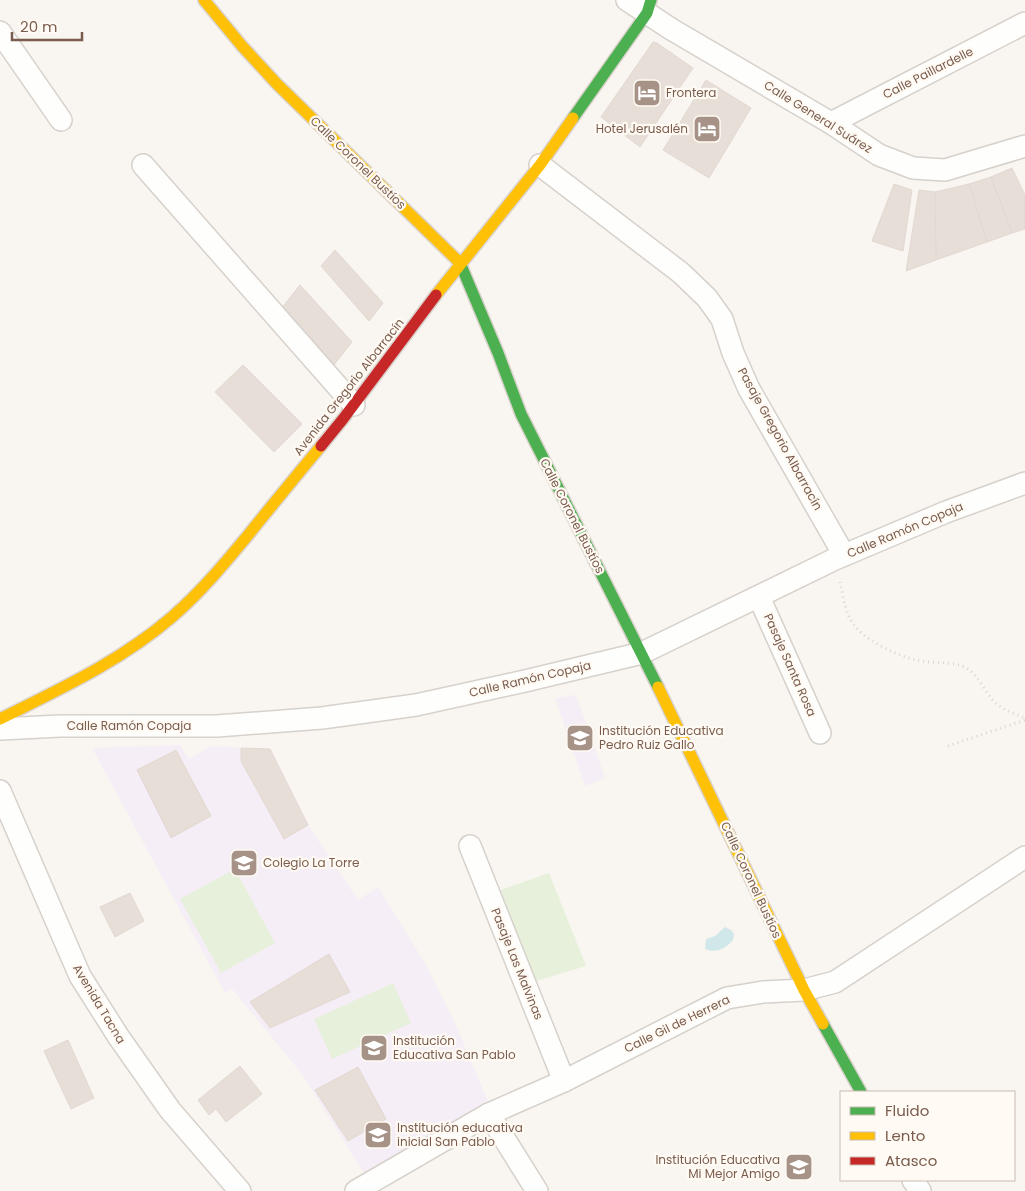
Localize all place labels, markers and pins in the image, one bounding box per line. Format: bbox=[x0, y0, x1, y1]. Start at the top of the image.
hotel icon: Frontera bbox=[632, 78, 662, 108]
place label: Frontera bbox=[666, 84, 716, 101]
hotel icon: Hotel Jerusalén bbox=[692, 114, 722, 144]
place label: Hotel Jerusalén bbox=[596, 120, 688, 137]
place label: Institución Educativa Pedro Ruiz Gallo bbox=[599, 722, 724, 753]
school or university icon: Institución Educativa Pedro Ruiz Gallo bbox=[565, 723, 595, 753]
school or university icon: Colegio La Torre bbox=[229, 848, 259, 878]
place label: Colegio La Torre bbox=[263, 854, 359, 871]
place label: Institución Educativa San Pablo bbox=[393, 1032, 516, 1063]
school or university icon: Institución Educativa San Pablo bbox=[359, 1033, 389, 1063]
place label: Institución educativa inicial San Pablo bbox=[397, 1119, 523, 1150]
school or university icon: Institución educativa inicial San Pablo bbox=[363, 1120, 393, 1150]
place label: Institución Educativa Mi Mejor Amigo bbox=[655, 1151, 780, 1182]
school or university icon: Institución Educativa Mi Mejor Amigo bbox=[784, 1152, 814, 1182]

